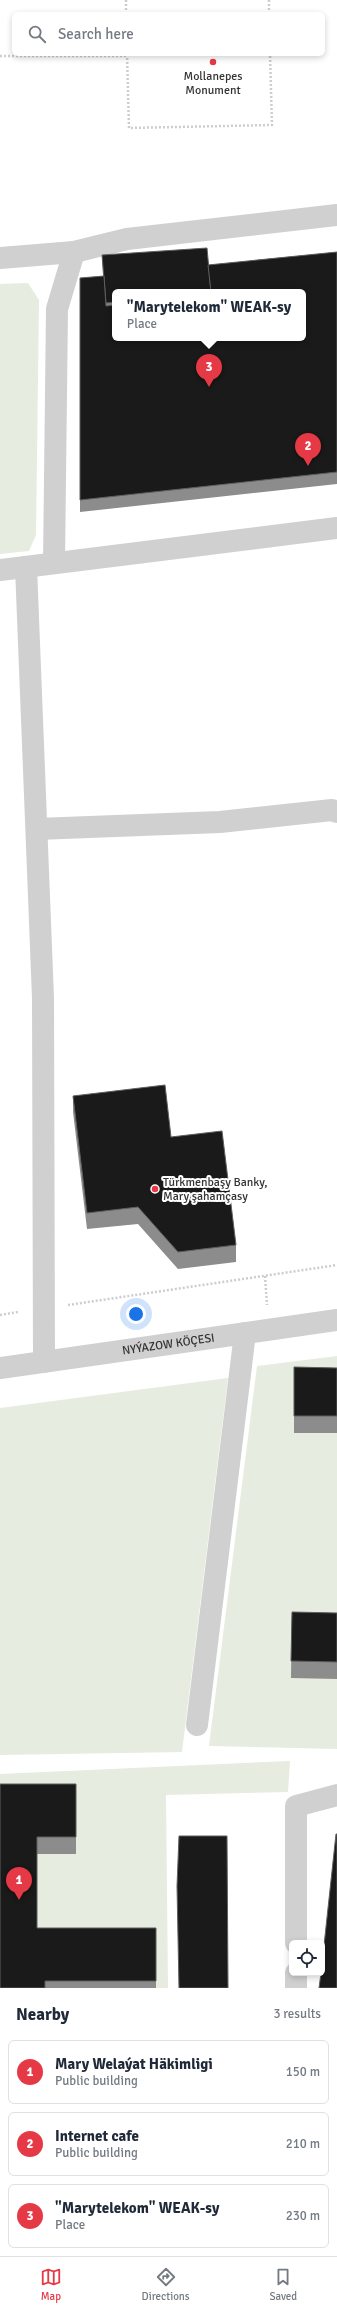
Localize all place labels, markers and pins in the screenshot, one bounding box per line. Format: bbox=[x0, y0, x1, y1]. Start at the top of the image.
marker: Mollanepes Monument bbox=[208, 57, 218, 67]
place label: Mollanepes Monument bbox=[183, 69, 243, 98]
pin: 3 bbox=[196, 354, 222, 387]
pin: 2 bbox=[295, 433, 321, 466]
place label: Türkmenbaşy Banky, Mary şahamçasy bbox=[163, 1175, 268, 1204]
marker: Türkmenbaşy Banky, Mary şahamçasy bbox=[150, 1184, 160, 1194]
pin: 1 bbox=[6, 1867, 32, 1900]

